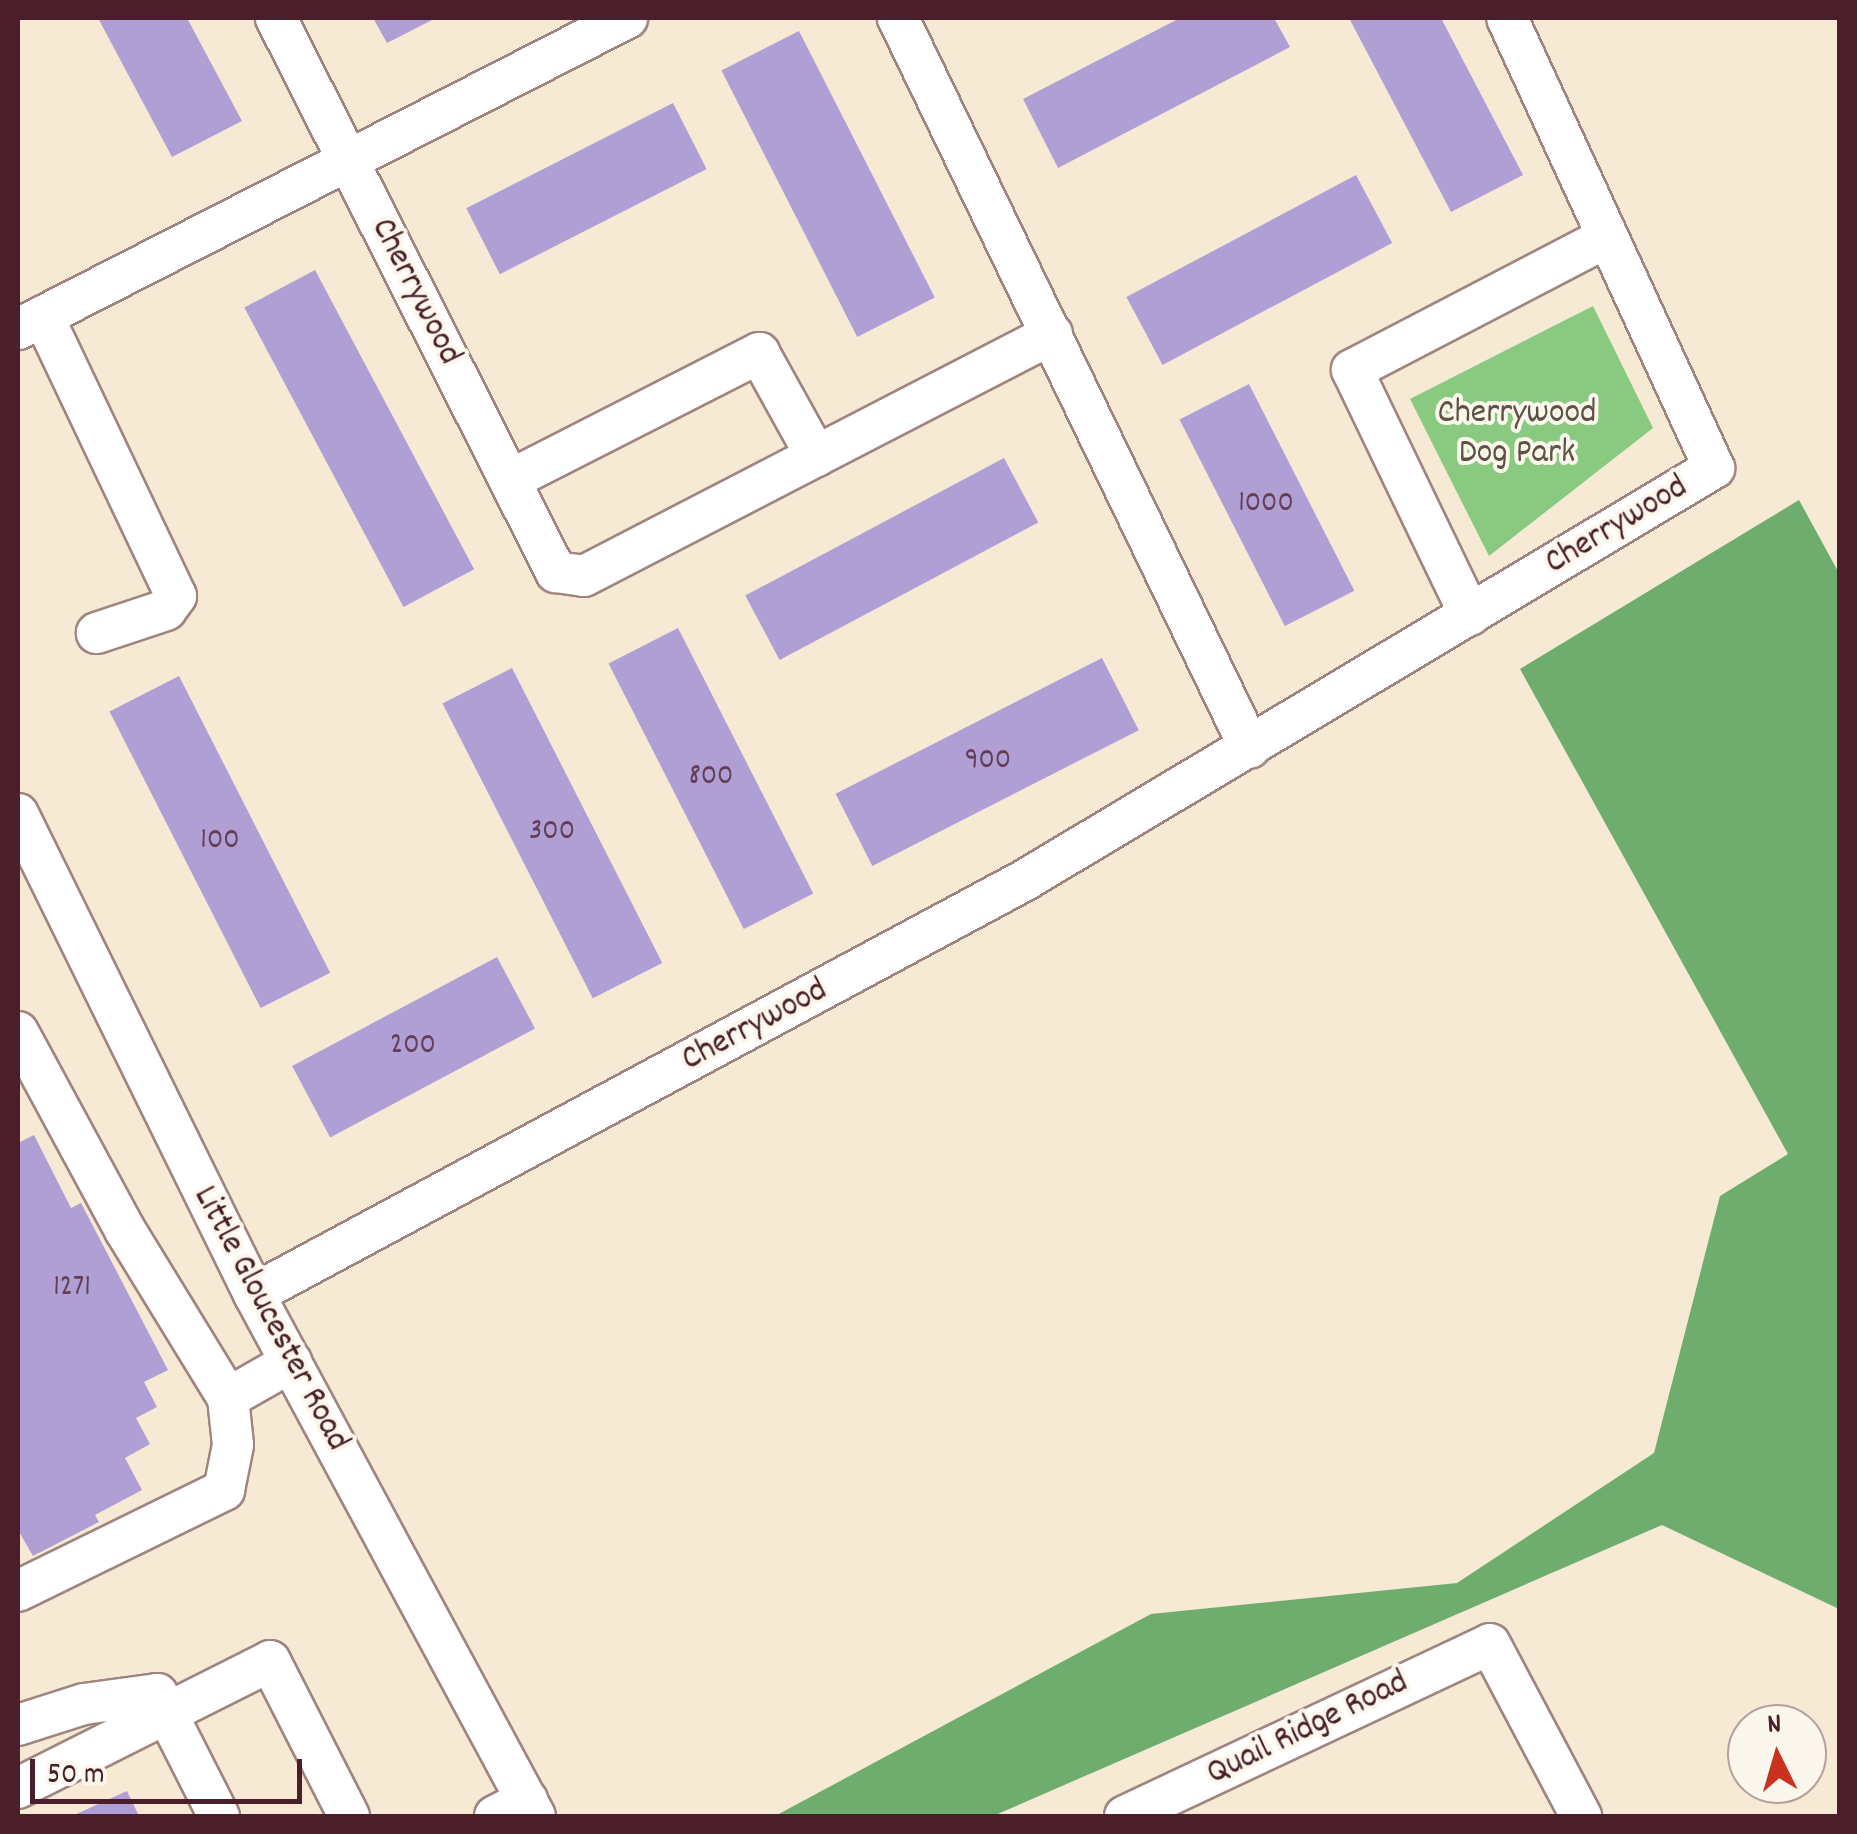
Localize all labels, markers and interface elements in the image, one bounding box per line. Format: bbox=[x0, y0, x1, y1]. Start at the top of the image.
street label: Cherrywood bbox=[360, 212, 470, 372]
park label: Cherrywood Dog Park bbox=[1438, 393, 1596, 475]
street label: Cherrywood bbox=[1538, 467, 1696, 585]
house number: 1000 bbox=[1238, 487, 1294, 523]
house number: 900 bbox=[965, 744, 1011, 780]
house number: 800 bbox=[689, 760, 733, 796]
house number: 300 bbox=[529, 815, 575, 851]
house number: 100 bbox=[200, 824, 240, 860]
street label: Cherrywood bbox=[675, 970, 835, 1082]
house number: 200 bbox=[390, 1029, 436, 1065]
street label: Little Gloucester Road bbox=[182, 1179, 358, 1459]
house number: 1271 bbox=[53, 1271, 91, 1307]
street label: Quail Ridge Road bbox=[1201, 1662, 1415, 1796]
north arrow bbox=[1727, 1704, 1827, 1804]
text: N bbox=[1766, 1706, 1783, 1747]
scale bar bbox=[35, 1739, 308, 1801]
text: 50 m bbox=[47, 1755, 105, 1798]

